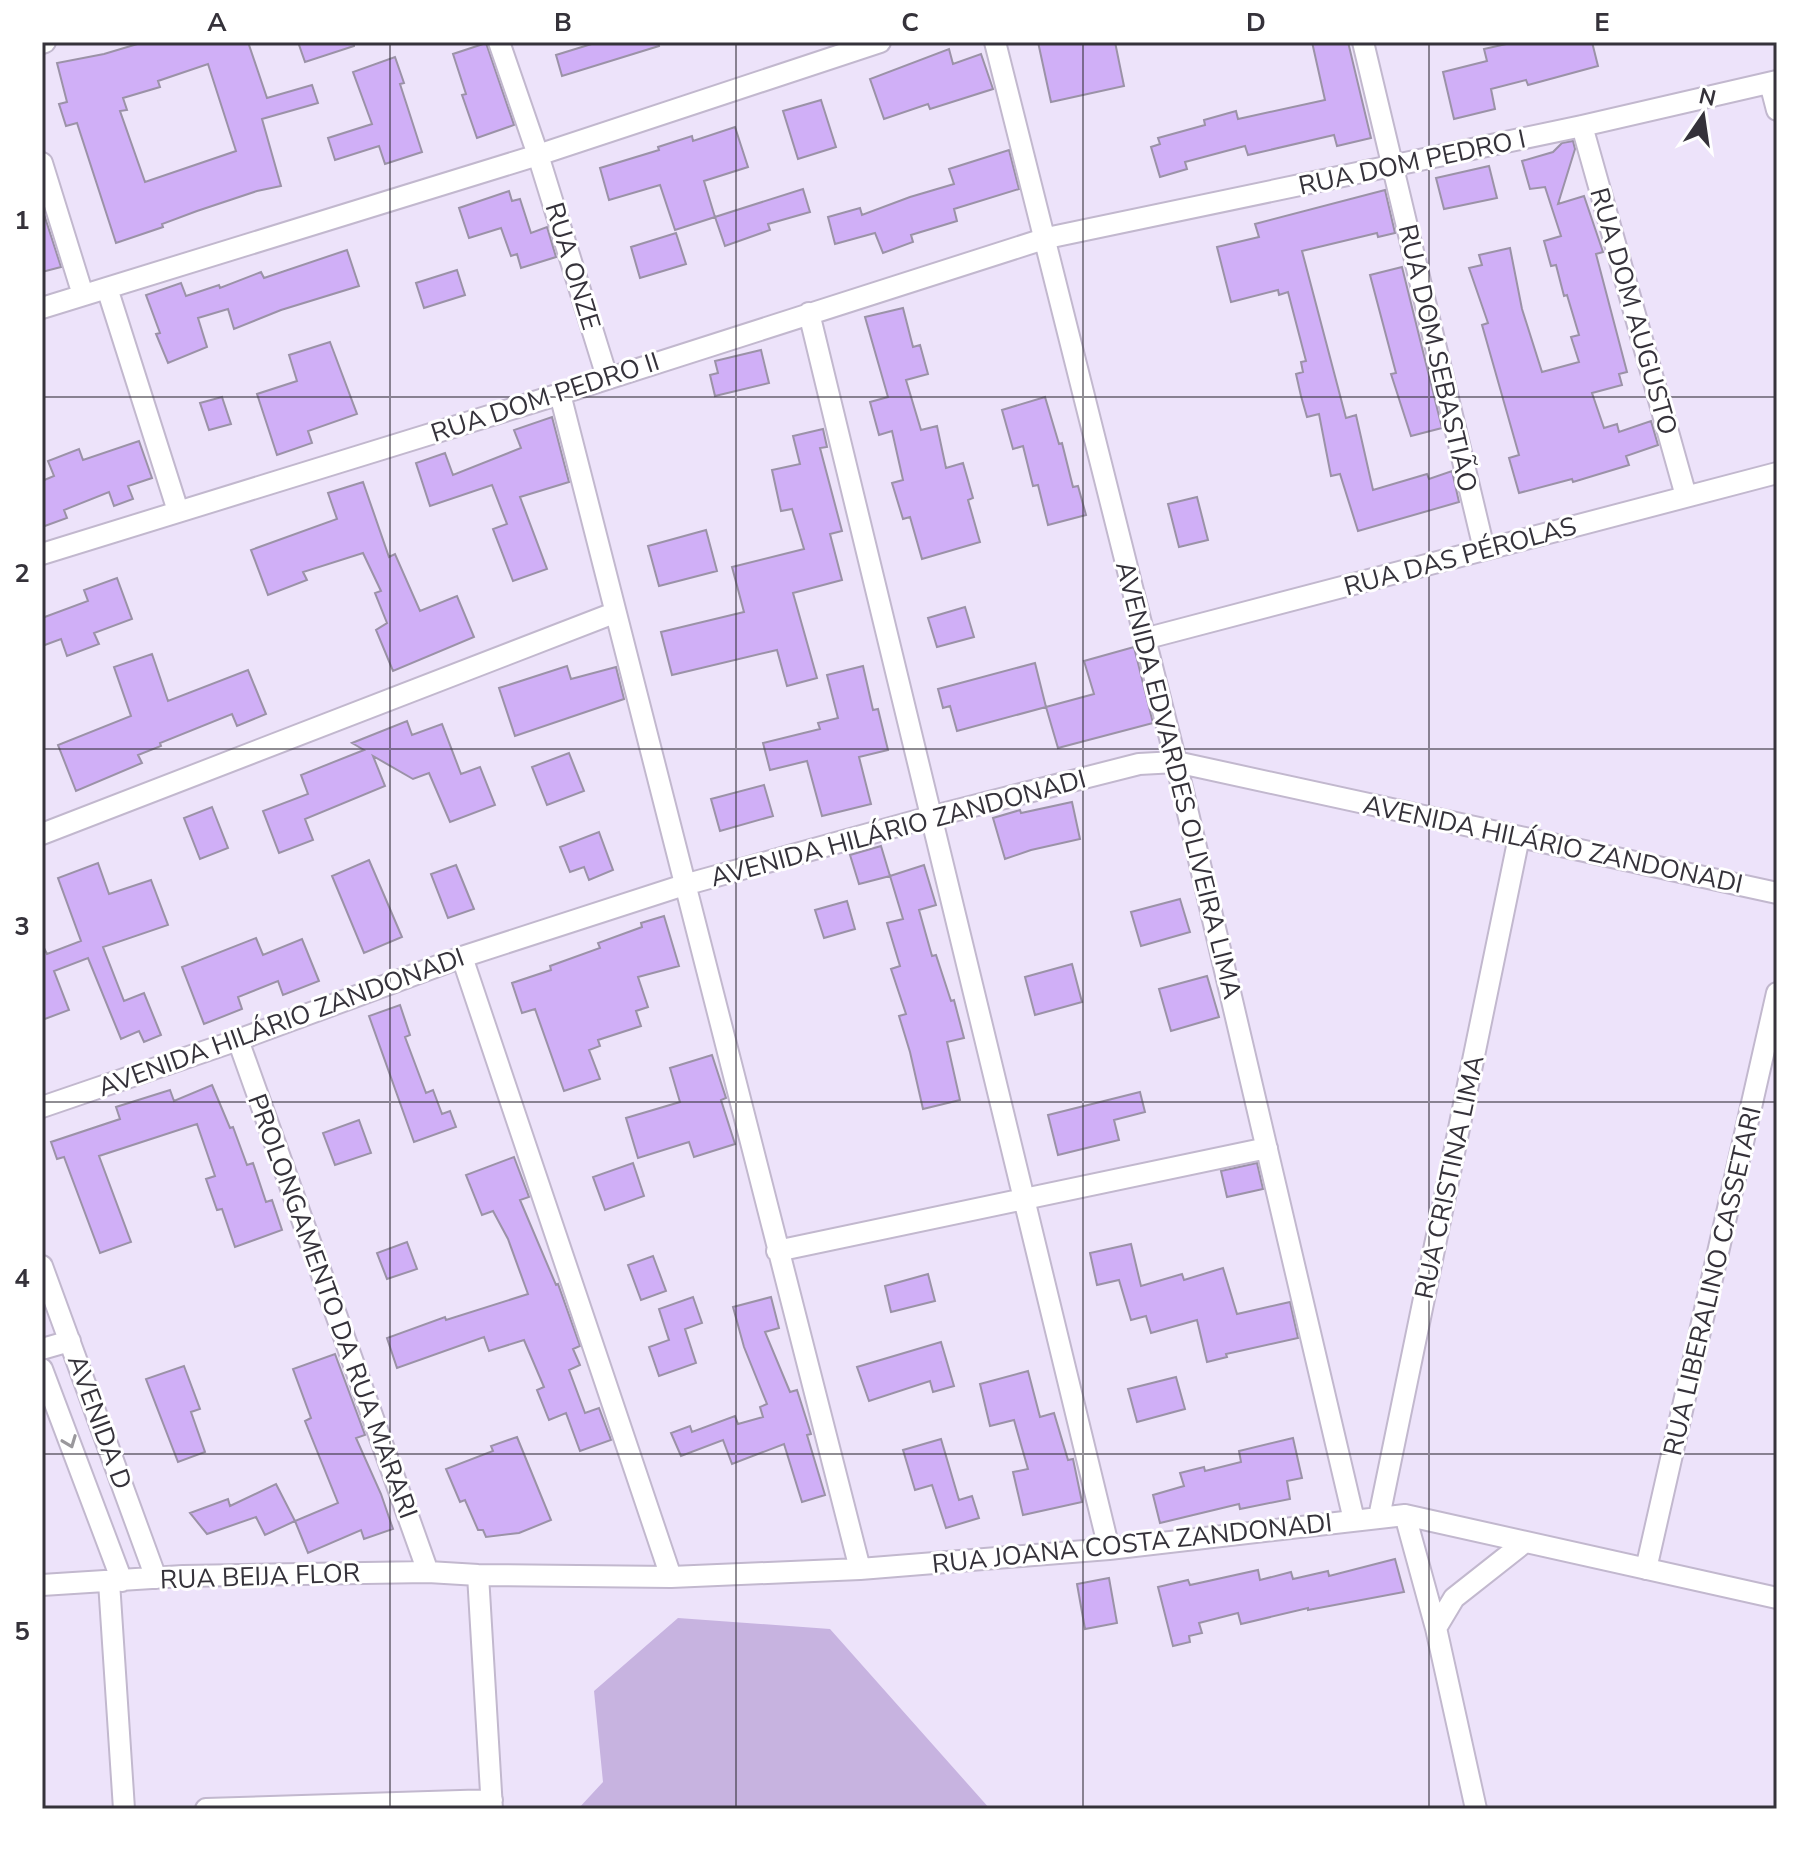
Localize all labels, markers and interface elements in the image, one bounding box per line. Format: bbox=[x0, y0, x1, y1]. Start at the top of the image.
text: A bbox=[207, 5, 227, 40]
text: B bbox=[554, 5, 572, 40]
text: C bbox=[901, 5, 919, 40]
text: D bbox=[1246, 5, 1266, 40]
text: E bbox=[1594, 5, 1610, 40]
north arrow bbox=[1663, 76, 1743, 156]
text: N bbox=[1696, 81, 1719, 114]
street label: RUA DOM PEDRO I bbox=[1295, 121, 1529, 204]
street label: RUA DOM AUGUSTO bbox=[1581, 183, 1686, 439]
street label: RUA ONZE bbox=[537, 198, 608, 334]
text: 1 bbox=[14, 203, 30, 238]
street label: RUA DOM SEBASTIÃO bbox=[1390, 221, 1485, 495]
street label: RUA DOM PEDRO II bbox=[427, 344, 664, 451]
street label: RUA DAS PÉROLAS bbox=[1340, 509, 1580, 604]
text: 2 bbox=[14, 556, 30, 591]
street label: AVENIDA EDVARDES OLIVEIRA LIMA bbox=[1107, 558, 1250, 1003]
street label: AVENIDA HILÁRIO ZANDONADI bbox=[706, 761, 1090, 896]
street label: AVENIDA HILÁRIO ZANDONADI bbox=[1360, 787, 1746, 902]
text: 3 bbox=[14, 909, 30, 944]
street label: AVENIDA HILÁRIO ZANDONADI bbox=[93, 940, 469, 1105]
street label: RUA CRISTINA LIMA bbox=[1407, 1052, 1492, 1302]
street label: PROLONGAMENTO DA RUA MARARI bbox=[239, 1089, 426, 1523]
street label: RUA LIBERALINO CASSETARI bbox=[1655, 1103, 1770, 1459]
text: 4 bbox=[14, 1261, 30, 1296]
street label: AVENIDA D bbox=[59, 1350, 140, 1494]
one-way arrow bbox=[60, 1434, 77, 1448]
street label: RUA JOANA COSTA ZANDONADI bbox=[930, 1505, 1334, 1582]
street label: RUA BEIJA FLOR bbox=[159, 1556, 361, 1597]
text: 5 bbox=[14, 1614, 30, 1649]

